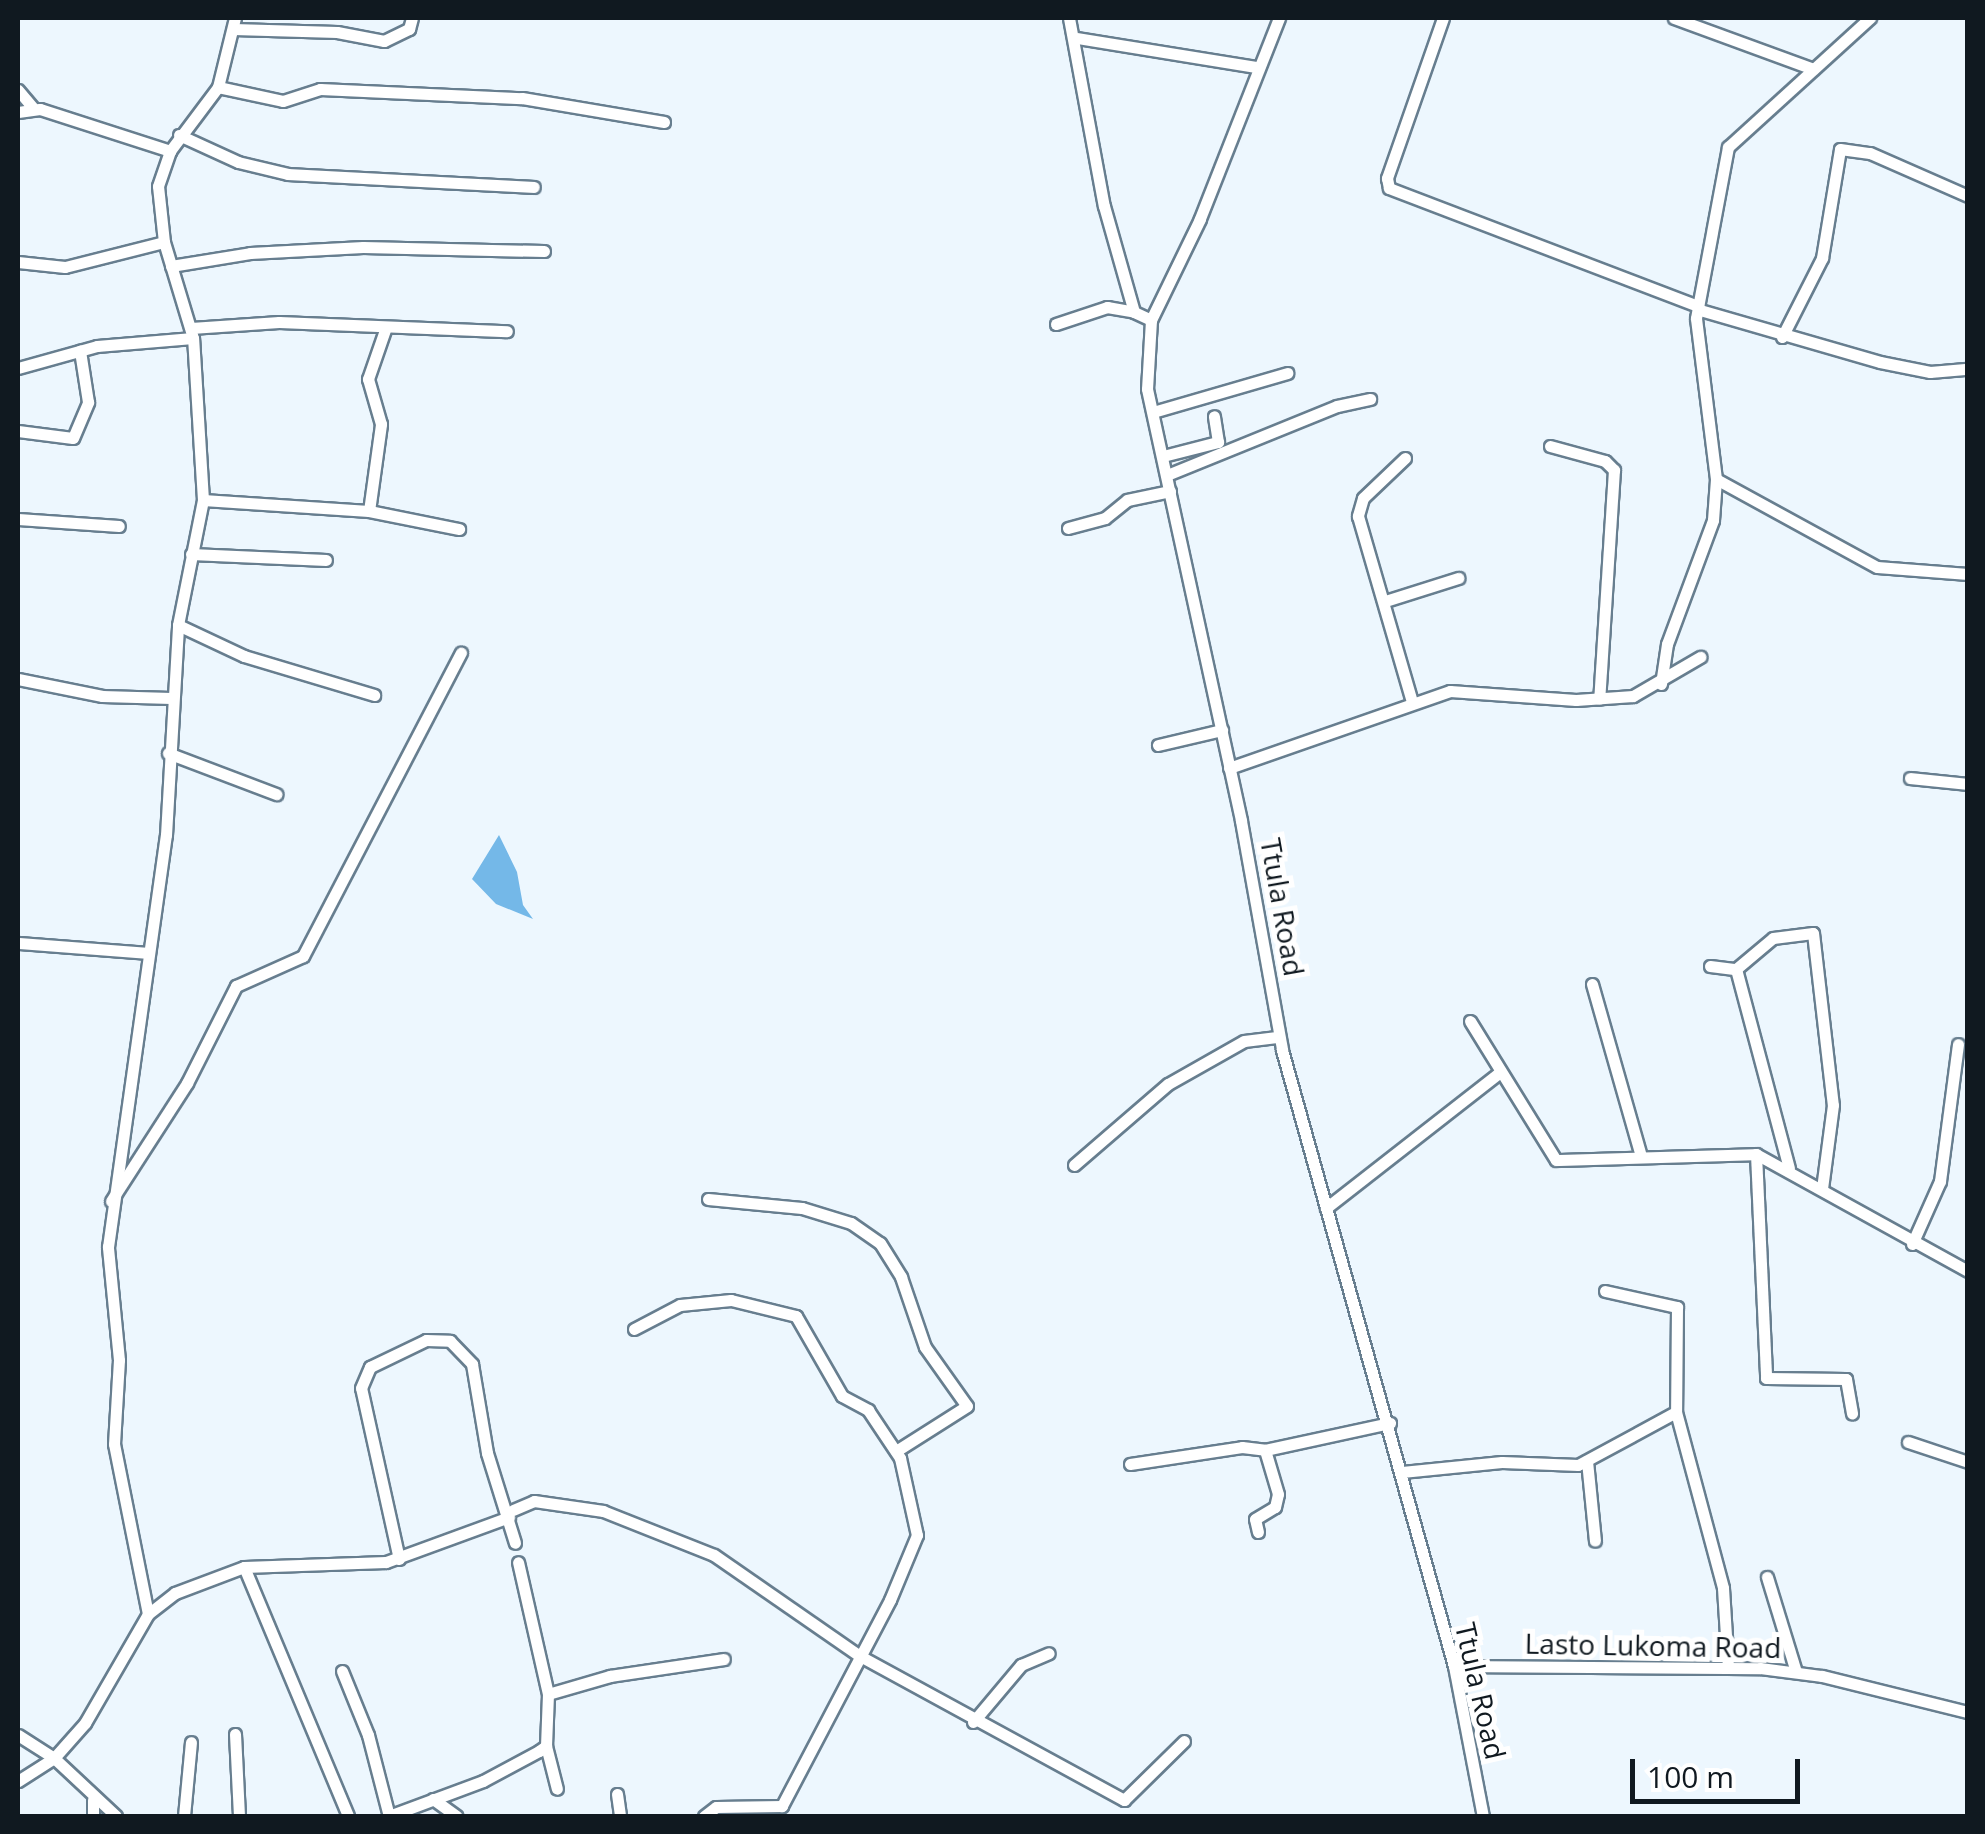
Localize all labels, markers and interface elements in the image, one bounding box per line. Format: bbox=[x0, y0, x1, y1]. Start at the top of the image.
street label: Ttula Road bbox=[1254, 835, 1312, 979]
street label: Ttula Road bbox=[1449, 1619, 1513, 1763]
street label: Lasto Lukoma Road bbox=[1524, 1626, 1782, 1664]
scale bar bbox=[1635, 1739, 1805, 1801]
text: 100 m bbox=[1647, 1756, 1734, 1797]

